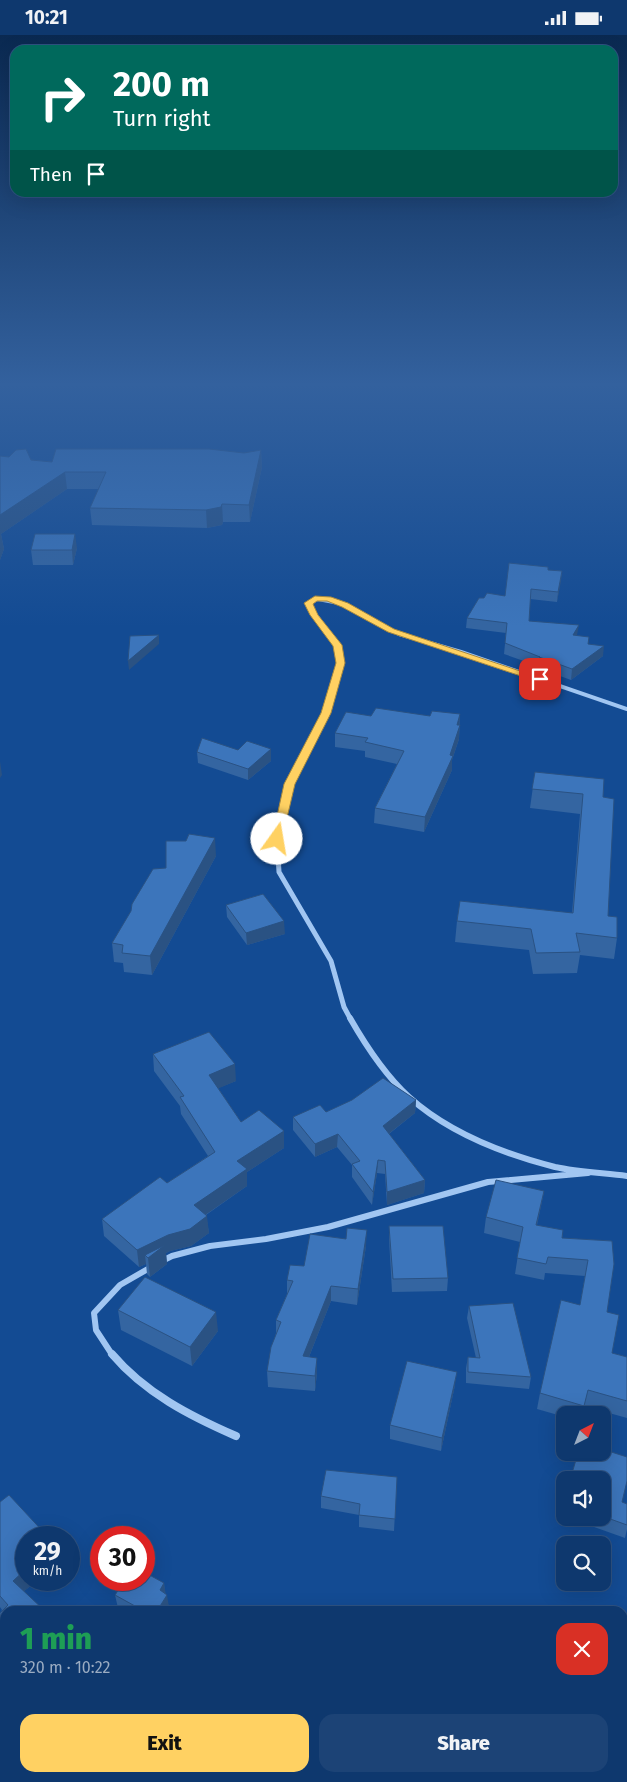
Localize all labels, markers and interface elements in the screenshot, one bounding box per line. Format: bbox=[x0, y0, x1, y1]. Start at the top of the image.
text: 10:21 bbox=[25, 6, 68, 29]
text: 200 m bbox=[113, 63, 210, 105]
icon: right bbox=[30, 65, 95, 130]
text: Turn right bbox=[113, 105, 210, 132]
icon: arrive bbox=[82, 160, 110, 188]
text: Then bbox=[30, 163, 72, 186]
pin bbox=[519, 658, 561, 700]
icon: arrive bbox=[526, 665, 554, 693]
position arrow bbox=[250, 812, 302, 864]
north arrow bbox=[556, 1406, 611, 1461]
map controls bbox=[556, 1406, 611, 1591]
button: sound bbox=[556, 1471, 611, 1526]
speed limit sign: 30 bbox=[90, 1526, 155, 1591]
button: search bbox=[556, 1536, 611, 1591]
text: 29 bbox=[34, 1537, 61, 1567]
text: km/h bbox=[33, 1564, 62, 1578]
text: 1 min bbox=[20, 1621, 92, 1657]
button: close bbox=[556, 1623, 608, 1675]
text: 320 m · 10:22 bbox=[20, 1658, 110, 1677]
button: Exit bbox=[20, 1714, 309, 1772]
button: Share bbox=[319, 1714, 608, 1772]

